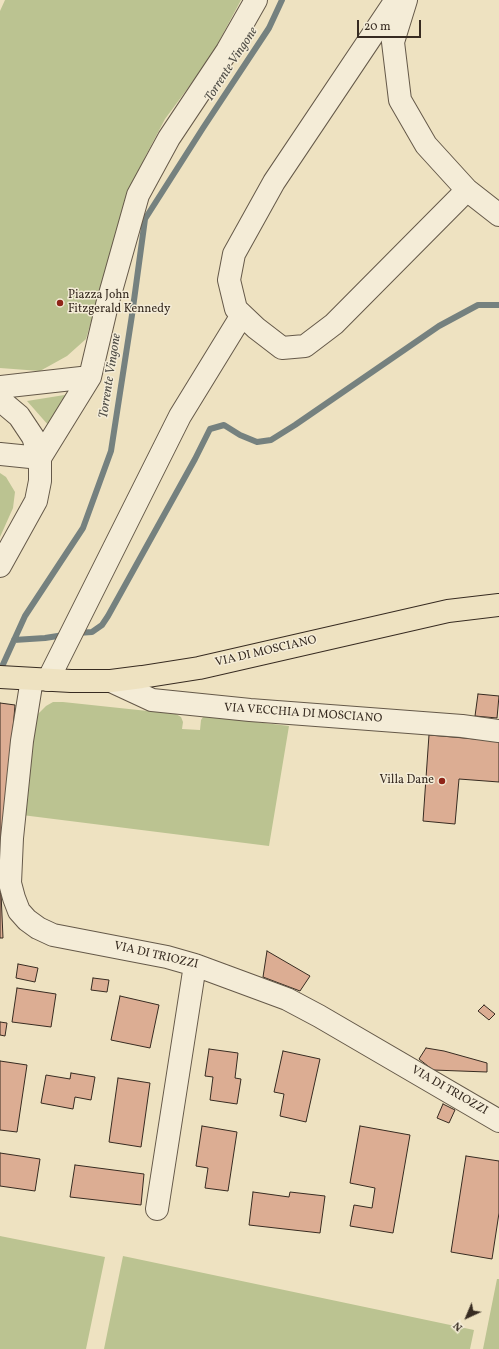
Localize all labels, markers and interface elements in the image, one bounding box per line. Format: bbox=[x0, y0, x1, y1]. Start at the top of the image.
scale bar bbox=[359, 12, 423, 38]
text: 20 m bbox=[364, 19, 391, 35]
water label: Torrente Vingone bbox=[202, 25, 262, 105]
place label: Piazza John Fitzgerald Kennedy bbox=[68, 289, 170, 317]
marker: Piazza John Fitzgerald Kennedy bbox=[55, 298, 65, 308]
water label: Torrente Vingone bbox=[97, 332, 125, 420]
street label: VIA DI MOSCIANO bbox=[214, 633, 318, 671]
street label: VIA VECCHIA DI MOSCIANO bbox=[223, 701, 383, 727]
place label: Villa Dane bbox=[380, 774, 434, 788]
marker: Villa Dane bbox=[437, 776, 447, 786]
street label: VIA DI TRIOZZI bbox=[112, 939, 200, 973]
street label: VIA DI TRIOZZI bbox=[408, 1063, 490, 1119]
north arrow bbox=[447, 1297, 487, 1337]
text: N bbox=[450, 1318, 466, 1334]

